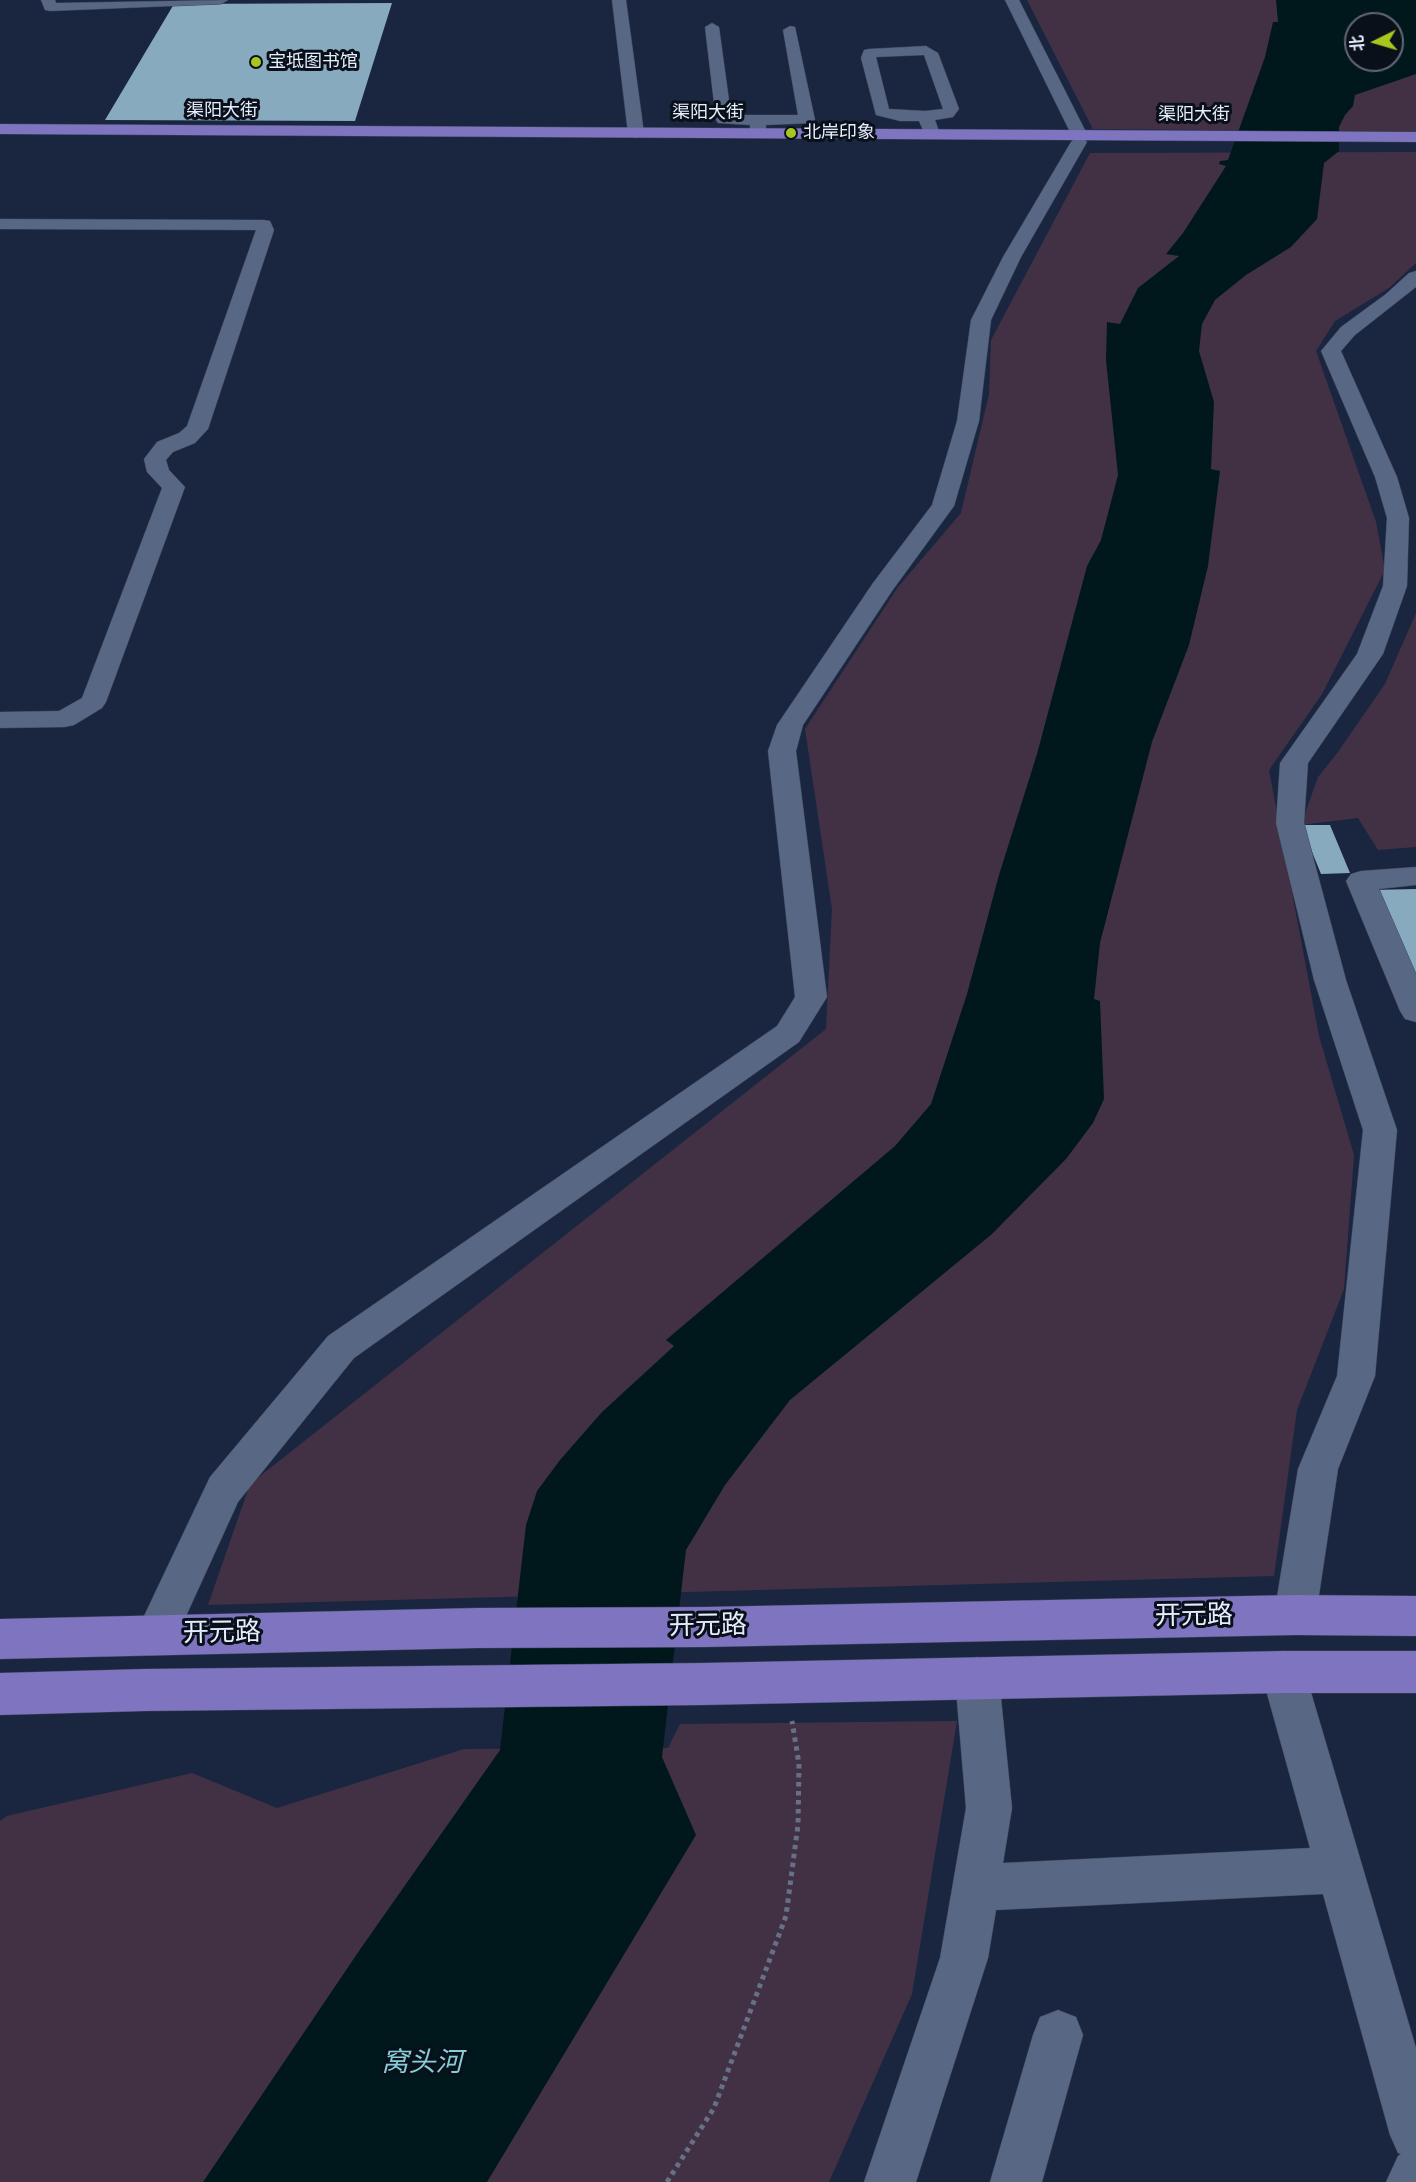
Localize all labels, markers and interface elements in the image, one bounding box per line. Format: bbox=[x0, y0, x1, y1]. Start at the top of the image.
north arrow bbox=[1344, 12, 1404, 72]
text: 北 bbox=[1345, 34, 1370, 52]
place label: 宝坻图书馆 bbox=[268, 51, 358, 73]
marker: 宝坻图书馆 bbox=[249, 55, 263, 69]
street label: 渠阳大街 bbox=[186, 100, 258, 122]
street label: 渠阳大街 bbox=[672, 102, 744, 124]
street label: 渠阳大街 bbox=[1158, 104, 1230, 126]
place label: 北岸印象 bbox=[803, 122, 875, 144]
marker: 北岸印象 bbox=[784, 126, 798, 140]
street label: 开元路 bbox=[1155, 1601, 1233, 1633]
street label: 开元路 bbox=[669, 1611, 747, 1643]
street label: 开元路 bbox=[183, 1618, 261, 1650]
water label: 窝头河 bbox=[382, 2048, 462, 2080]

